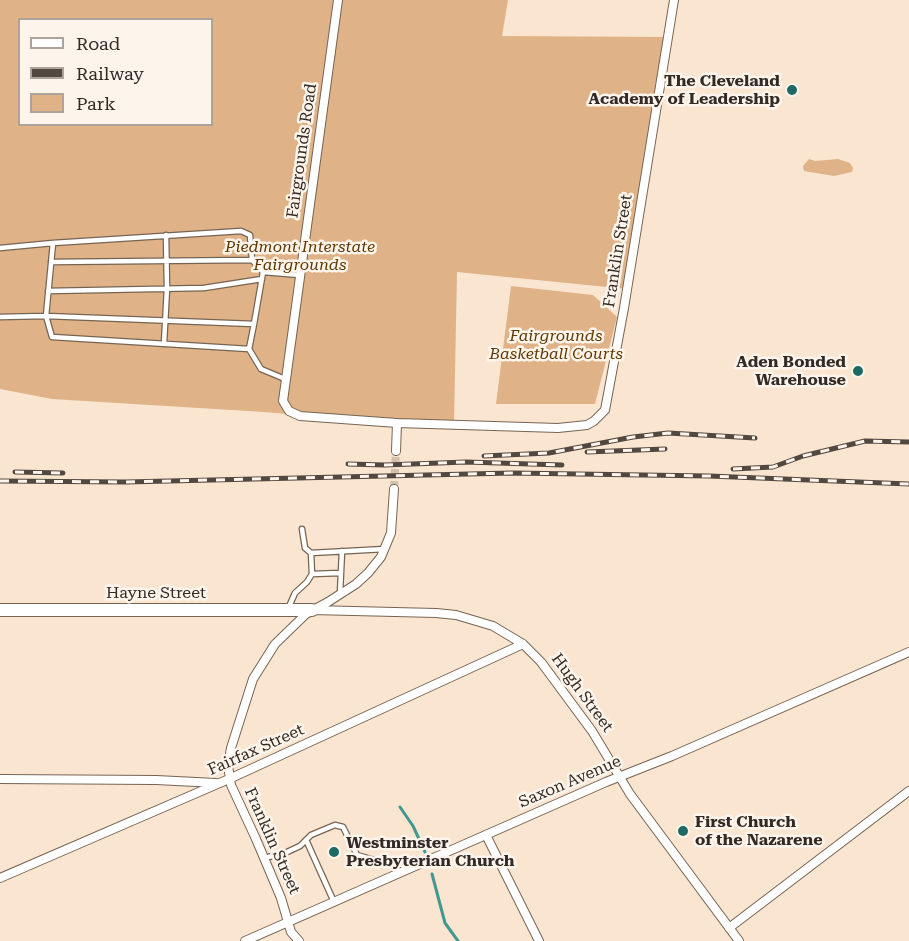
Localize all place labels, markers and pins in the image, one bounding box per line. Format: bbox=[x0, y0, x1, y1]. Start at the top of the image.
place label: The Cleveland Academy of Leadership bbox=[589, 71, 780, 109]
marker: The Cleveland Academy of Leadership bbox=[785, 83, 799, 97]
place label: Aden Bonded Warehouse bbox=[736, 352, 846, 390]
marker: Aden Bonded Warehouse bbox=[851, 364, 865, 378]
place label: First Church of the Nazarene bbox=[695, 812, 823, 850]
marker: First Church of the Nazarene bbox=[676, 824, 690, 838]
place label: Westminster Presbyterian Church bbox=[346, 833, 515, 871]
marker: Westminster Presbyterian Church bbox=[327, 845, 341, 859]

